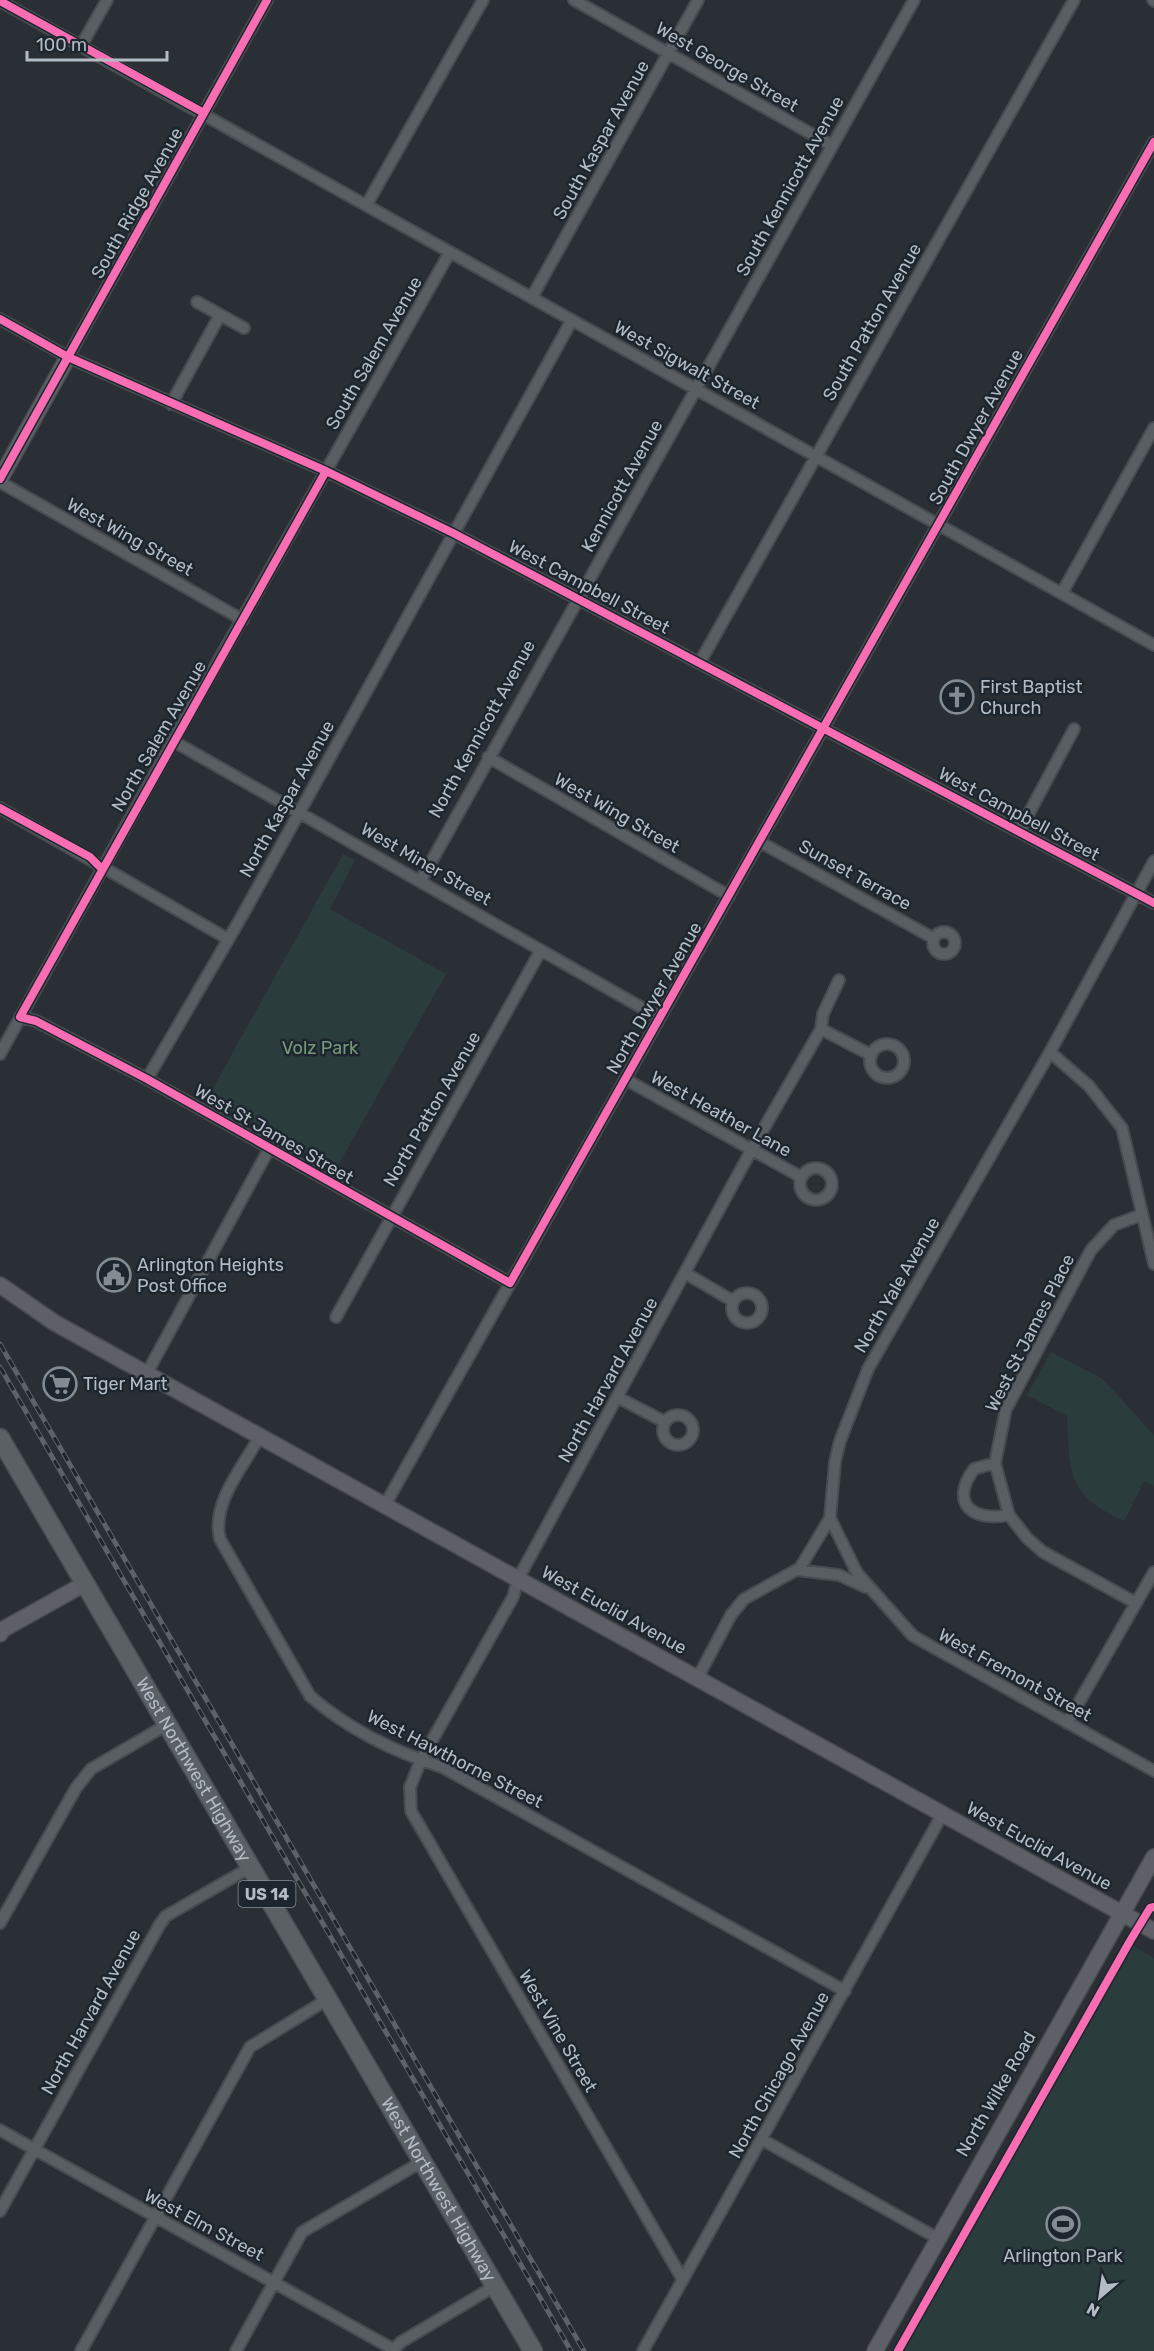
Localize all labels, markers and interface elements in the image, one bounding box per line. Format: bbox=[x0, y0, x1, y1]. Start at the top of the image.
street label: West George Street bbox=[652, 17, 802, 117]
scale bar bbox=[27, 24, 166, 62]
text: 100 m bbox=[36, 34, 87, 56]
street label: South Kaspar Avenue bbox=[548, 57, 654, 223]
street label: South Kennicott Avenue bbox=[731, 92, 849, 280]
street label: South Ridge Avenue bbox=[86, 124, 188, 282]
street label: South Patton Avenue bbox=[818, 239, 926, 405]
street label: South Salem Avenue bbox=[321, 272, 427, 434]
street label: West Sigwalt Street bbox=[610, 316, 764, 414]
street label: South Dwyer Avenue bbox=[924, 345, 1028, 509]
street label: Kennicott Avenue bbox=[577, 416, 667, 556]
street label: West Wing Street bbox=[63, 493, 197, 581]
street label: West Campbell Street bbox=[505, 535, 673, 639]
street label: North Kennicott Avenue bbox=[424, 636, 540, 822]
street label: North Salem Avenue bbox=[107, 657, 211, 815]
place label: First Baptist Church bbox=[980, 676, 1083, 719]
church icon: First Baptist Church bbox=[939, 679, 975, 715]
street label: North Kaspar Avenue bbox=[235, 717, 339, 881]
street label: West Campbell Street bbox=[935, 762, 1103, 866]
street label: West Wing Street bbox=[550, 768, 684, 858]
street label: West Miner Street bbox=[357, 818, 495, 910]
street label: Sunset Terrace bbox=[795, 835, 915, 915]
street label: North Dwyer Avenue bbox=[601, 918, 707, 1078]
street label: North Patton Avenue bbox=[379, 1027, 485, 1191]
park label: Volz Park bbox=[282, 1037, 359, 1059]
street label: West Heather Lane bbox=[647, 1066, 795, 1162]
street label: West St James Street bbox=[190, 1079, 358, 1189]
street label: North Yale Avenue bbox=[849, 1213, 945, 1357]
street label: West St James Place bbox=[981, 1250, 1079, 1416]
place label: Arlington Heights Post Office bbox=[137, 1254, 284, 1297]
public building icon: Arlington Heights Post Office bbox=[96, 1257, 132, 1293]
street label: North Harvard Avenue bbox=[553, 1293, 663, 1467]
supermarket icon: Tiger Mart bbox=[42, 1366, 78, 1402]
place label: Tiger Mart bbox=[83, 1373, 168, 1395]
street label: West Euclid Avenue bbox=[538, 1561, 690, 1659]
street label: West Fremont Street bbox=[934, 1624, 1096, 1726]
street label: West Northwest Highway bbox=[131, 1673, 256, 1866]
street label: West Hawthorne Street bbox=[363, 1705, 547, 1813]
street label: West Euclid Avenue bbox=[963, 1797, 1115, 1895]
road number: US 14 bbox=[238, 1881, 296, 1907]
street label: North Harvard Avenue bbox=[36, 1925, 146, 2099]
street label: West Vine Street bbox=[514, 1966, 602, 2096]
street label: North Chicago Avenue bbox=[724, 1988, 834, 2162]
street label: North Wilke Road bbox=[951, 2027, 1041, 2161]
street label: West Northwest Highway bbox=[376, 2093, 501, 2286]
street label: West Elm Street bbox=[140, 2184, 268, 2266]
sports icon: Arlington Park bbox=[1045, 2206, 1081, 2242]
place label: Arlington Park bbox=[1003, 2245, 1123, 2267]
north arrow bbox=[1070, 2267, 1130, 2327]
text: N bbox=[1083, 2299, 1103, 2321]

